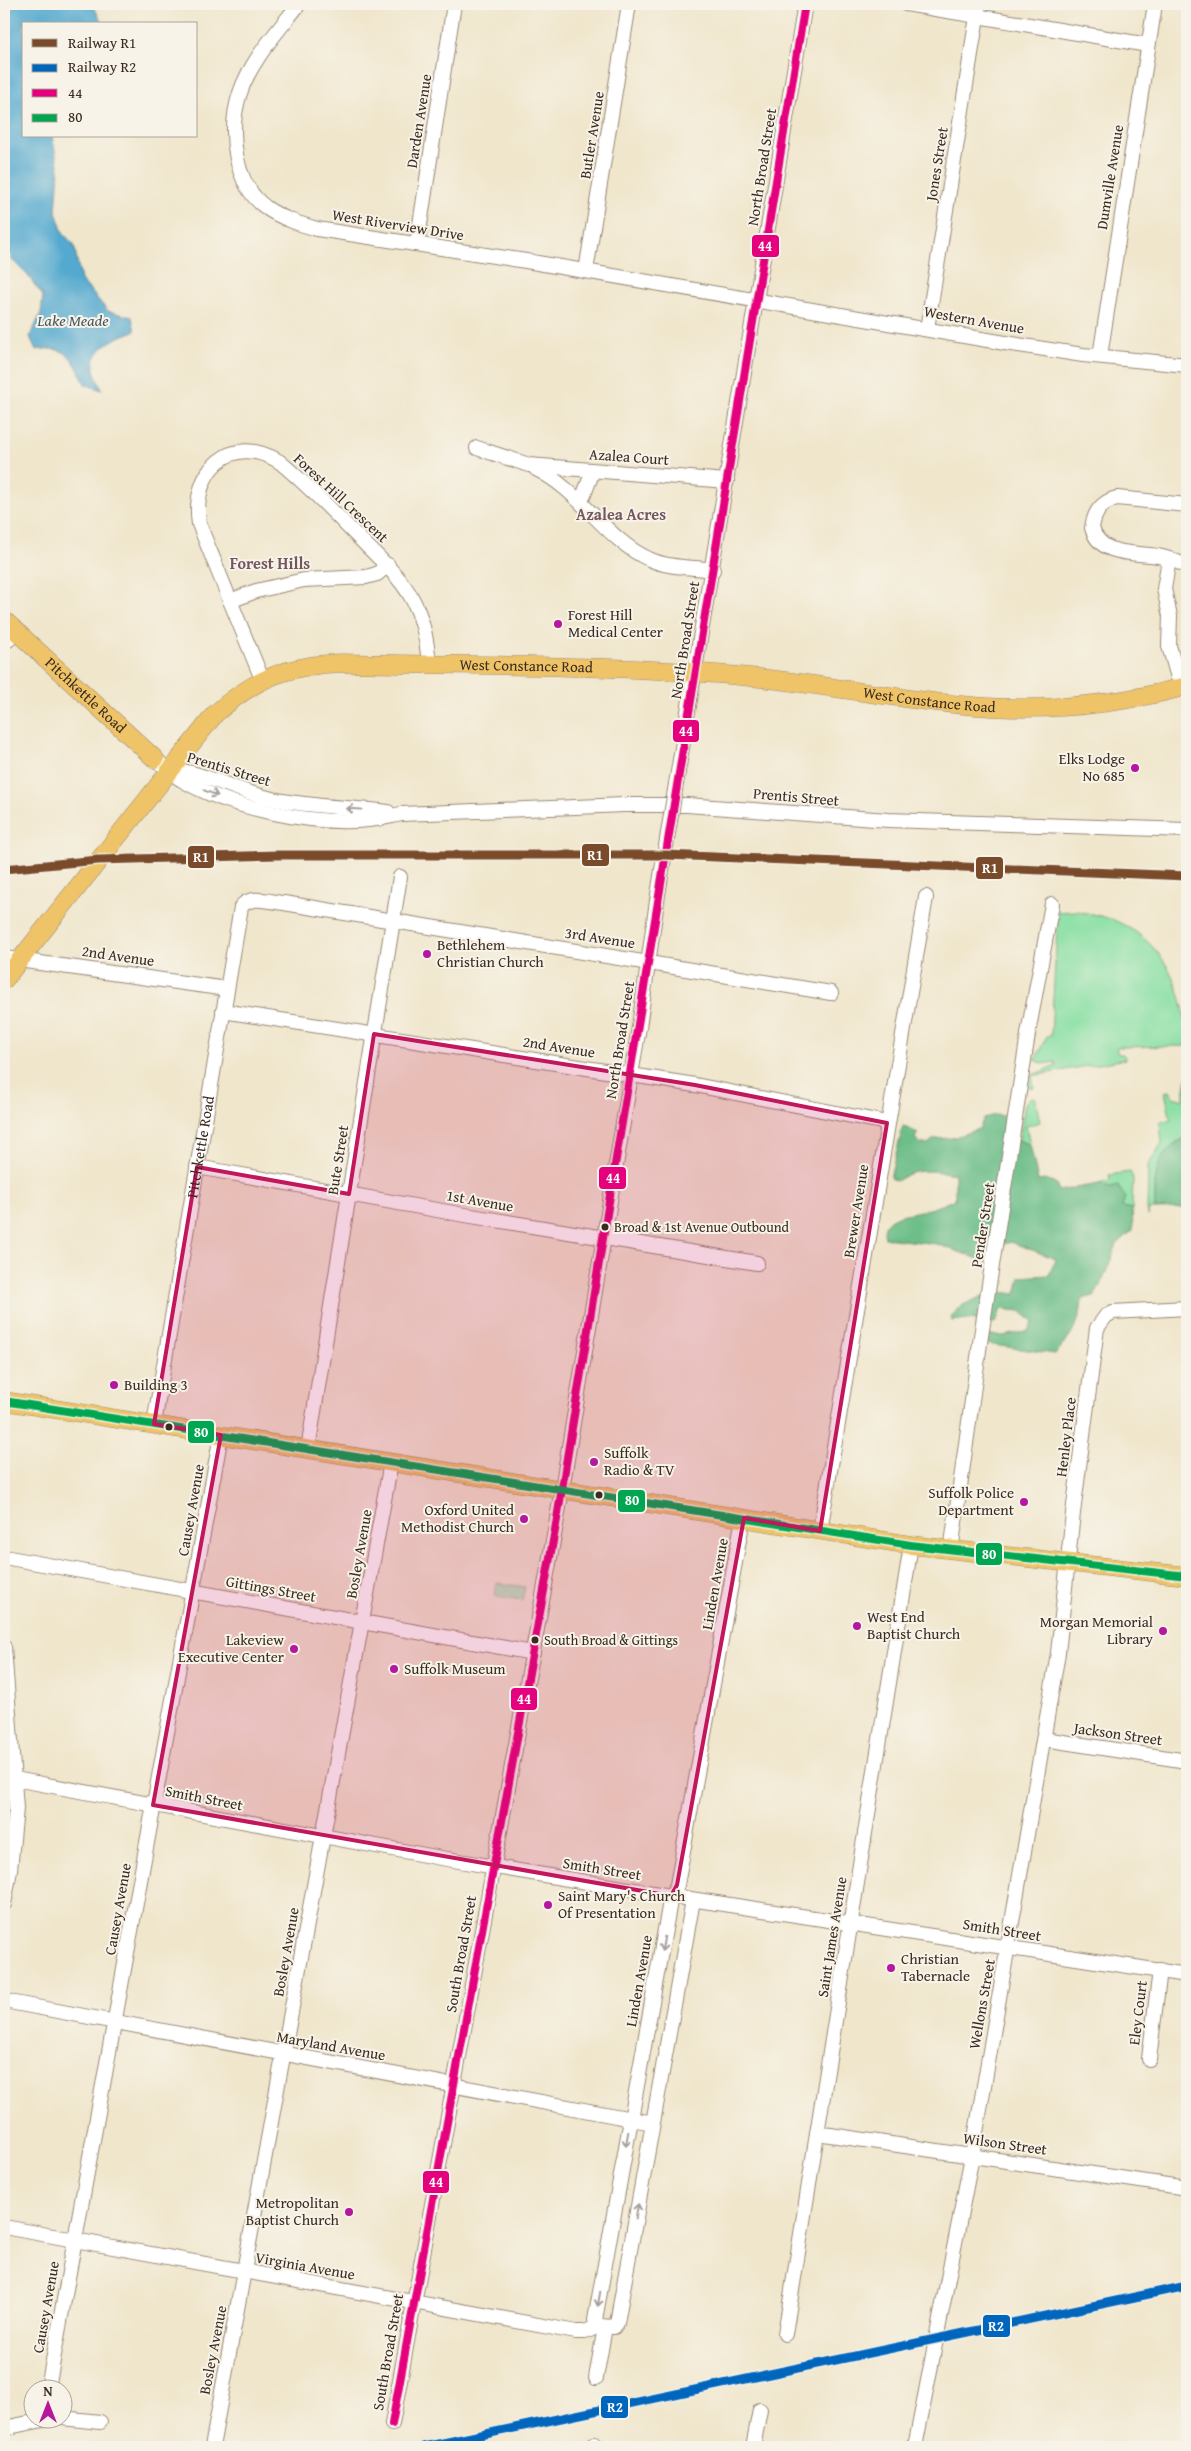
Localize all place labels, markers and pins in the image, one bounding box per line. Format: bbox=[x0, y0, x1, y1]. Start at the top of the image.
place label: Forest Hill Medical Center bbox=[568, 604, 663, 642]
marker: Forest Hill Medical Center bbox=[552, 618, 564, 630]
place label: Elks Lodge No 685 bbox=[1059, 748, 1125, 786]
marker: Elks Lodge No 685 bbox=[1129, 762, 1141, 774]
place label: Bethlehem Christian Church bbox=[437, 934, 544, 972]
marker: Bethlehem Christian Church bbox=[421, 948, 433, 960]
place label: Broad & 1st Avenue Outbound bbox=[614, 1217, 790, 1237]
marker: Broad & 1st Avenue Outbound bbox=[600, 1222, 610, 1232]
place label: Building 3 bbox=[124, 1374, 188, 1395]
marker: Building 3 bbox=[108, 1379, 120, 1391]
unlabelled marker bbox=[164, 1422, 174, 1432]
place label: Suffolk Radio & TV bbox=[604, 1442, 675, 1480]
marker: Suffolk Radio & TV bbox=[588, 1456, 600, 1468]
place label: Suffolk Police Department bbox=[928, 1482, 1015, 1520]
unlabelled marker bbox=[594, 1490, 604, 1500]
marker: Suffolk Police Department bbox=[1018, 1496, 1030, 1508]
place label: Oxford United Methodist Church bbox=[401, 1499, 515, 1537]
marker: Oxford United Methodist Church bbox=[518, 1513, 530, 1525]
place label: West End Baptist Church bbox=[867, 1606, 961, 1644]
place label: Morgan Memorial Library bbox=[1040, 1611, 1154, 1649]
marker: West End Baptist Church bbox=[851, 1620, 863, 1632]
marker: Morgan Memorial Library bbox=[1157, 1625, 1169, 1637]
place label: Lakeview Executive Center bbox=[178, 1629, 284, 1667]
place label: South Broad & Gittings bbox=[544, 1630, 678, 1650]
marker: South Broad & Gittings bbox=[530, 1635, 540, 1645]
marker: Lakeview Executive Center bbox=[288, 1643, 300, 1655]
place label: Suffolk Museum bbox=[404, 1658, 506, 1679]
marker: Suffolk Museum bbox=[388, 1663, 400, 1675]
place label: Saint Mary's Church Of Presentation bbox=[558, 1885, 686, 1923]
marker: Saint Mary's Church Of Presentation bbox=[542, 1899, 554, 1911]
place label: Christian Tabernacle bbox=[901, 1948, 970, 1986]
marker: Christian Tabernacle bbox=[885, 1962, 897, 1974]
place label: Metropolitan Baptist Church bbox=[246, 2192, 340, 2230]
marker: Metropolitan Baptist Church bbox=[343, 2206, 355, 2218]

